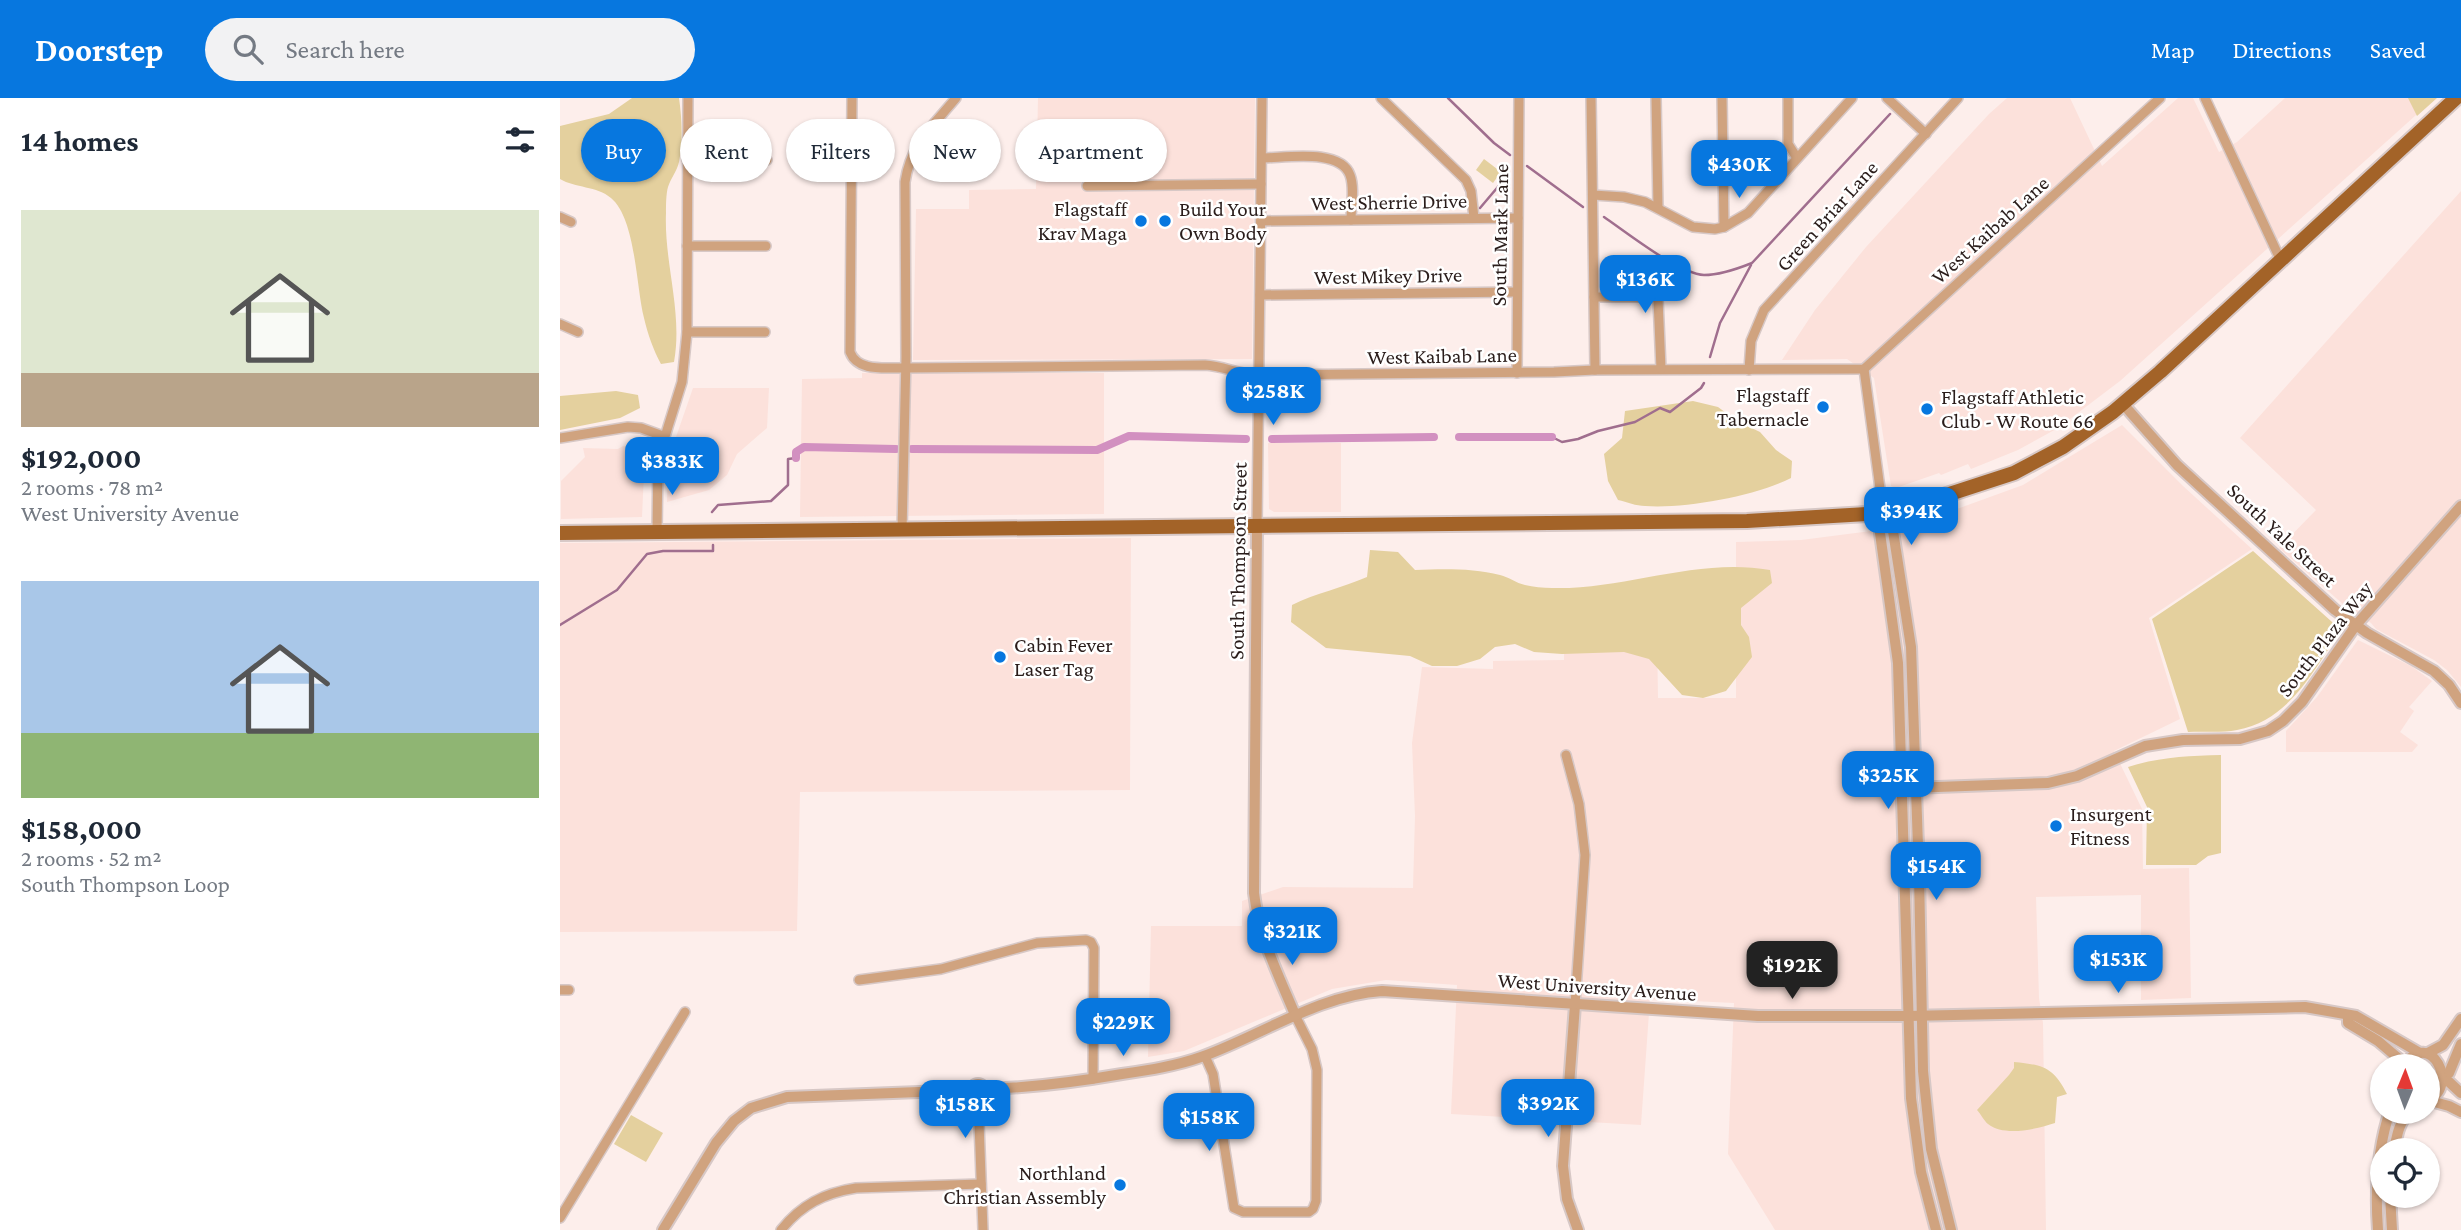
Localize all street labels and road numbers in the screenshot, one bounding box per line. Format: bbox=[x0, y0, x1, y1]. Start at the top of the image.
street label: Green Briar Lane bbox=[1771, 156, 1883, 276]
street label: South Mark Lane bbox=[1487, 163, 1513, 307]
street label: West Kaibab Lane bbox=[1926, 171, 2054, 289]
street label: West Sherrie Drive bbox=[1311, 189, 1467, 215]
street label: West Mikey Drive bbox=[1314, 263, 1462, 289]
street label: West Kaibab Lane bbox=[1367, 343, 1517, 369]
street label: South Thompson Street bbox=[1224, 461, 1252, 660]
street label: South Yale Street bbox=[2222, 478, 2342, 593]
street label: South Plaza Way bbox=[2273, 576, 2378, 701]
street label: West University Avenue bbox=[1497, 968, 1697, 1006]

